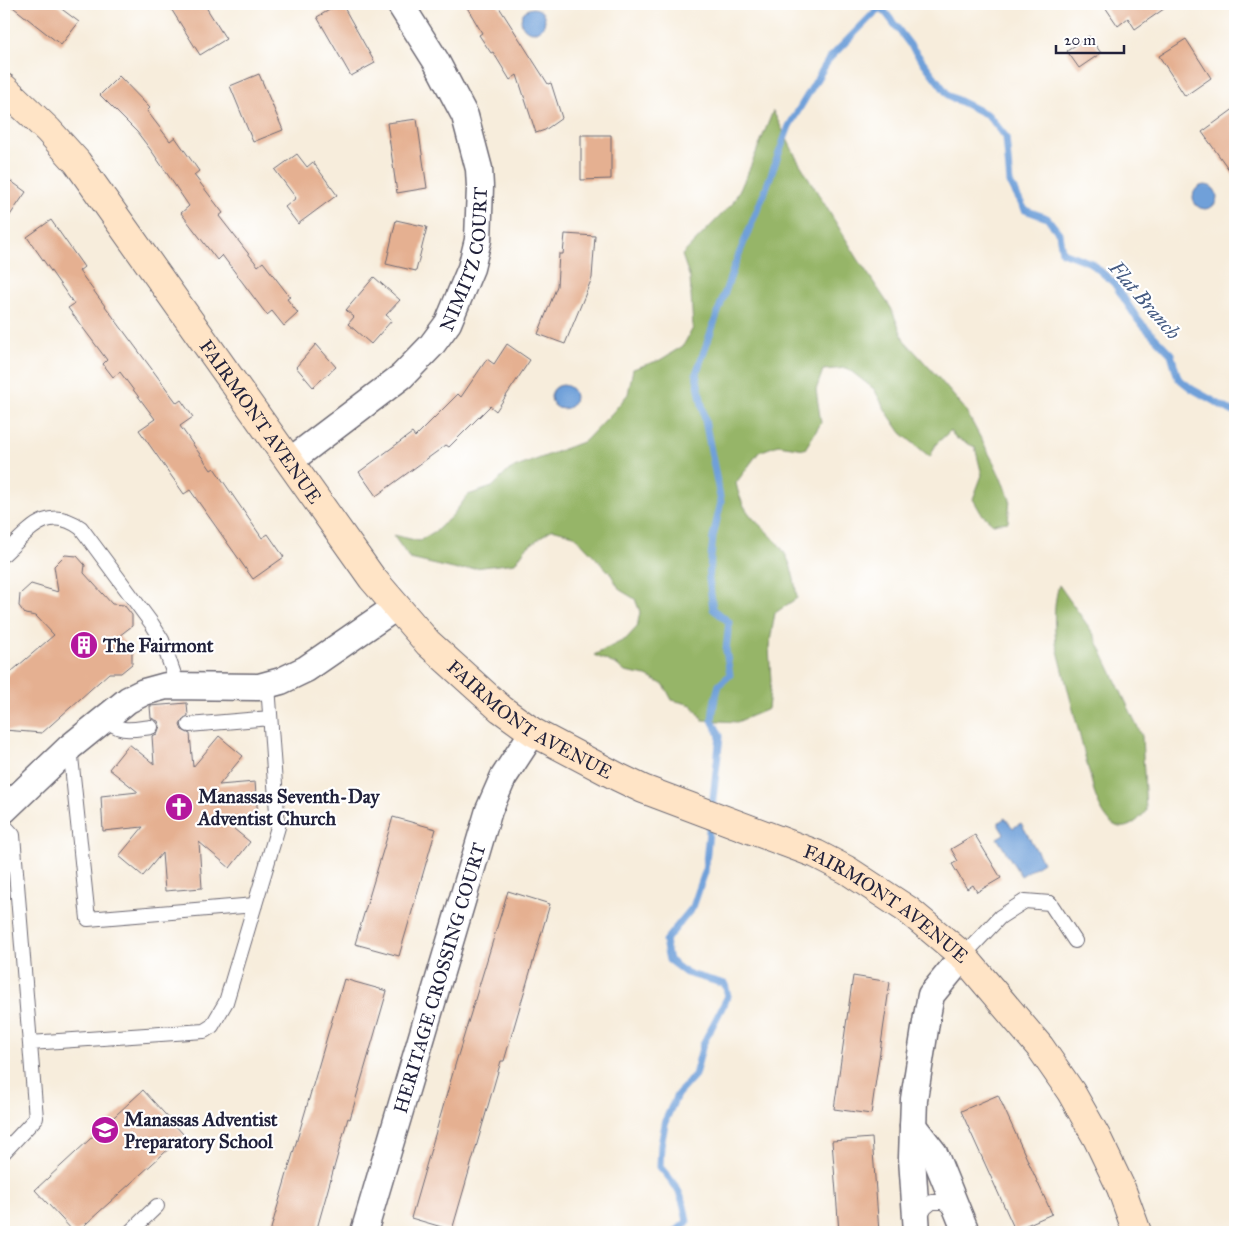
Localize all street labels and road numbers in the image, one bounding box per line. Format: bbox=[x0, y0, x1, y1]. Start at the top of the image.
street label: NIMITZ COURT bbox=[435, 186, 492, 335]
street label: FAIRMONT AVENUE bbox=[195, 335, 327, 508]
street label: FAIRMONT AVENUE bbox=[442, 655, 616, 784]
street label: FAIRMONT AVENUE bbox=[800, 839, 973, 968]
street label: HERITAGE CROSSING COURT bbox=[389, 840, 491, 1116]

